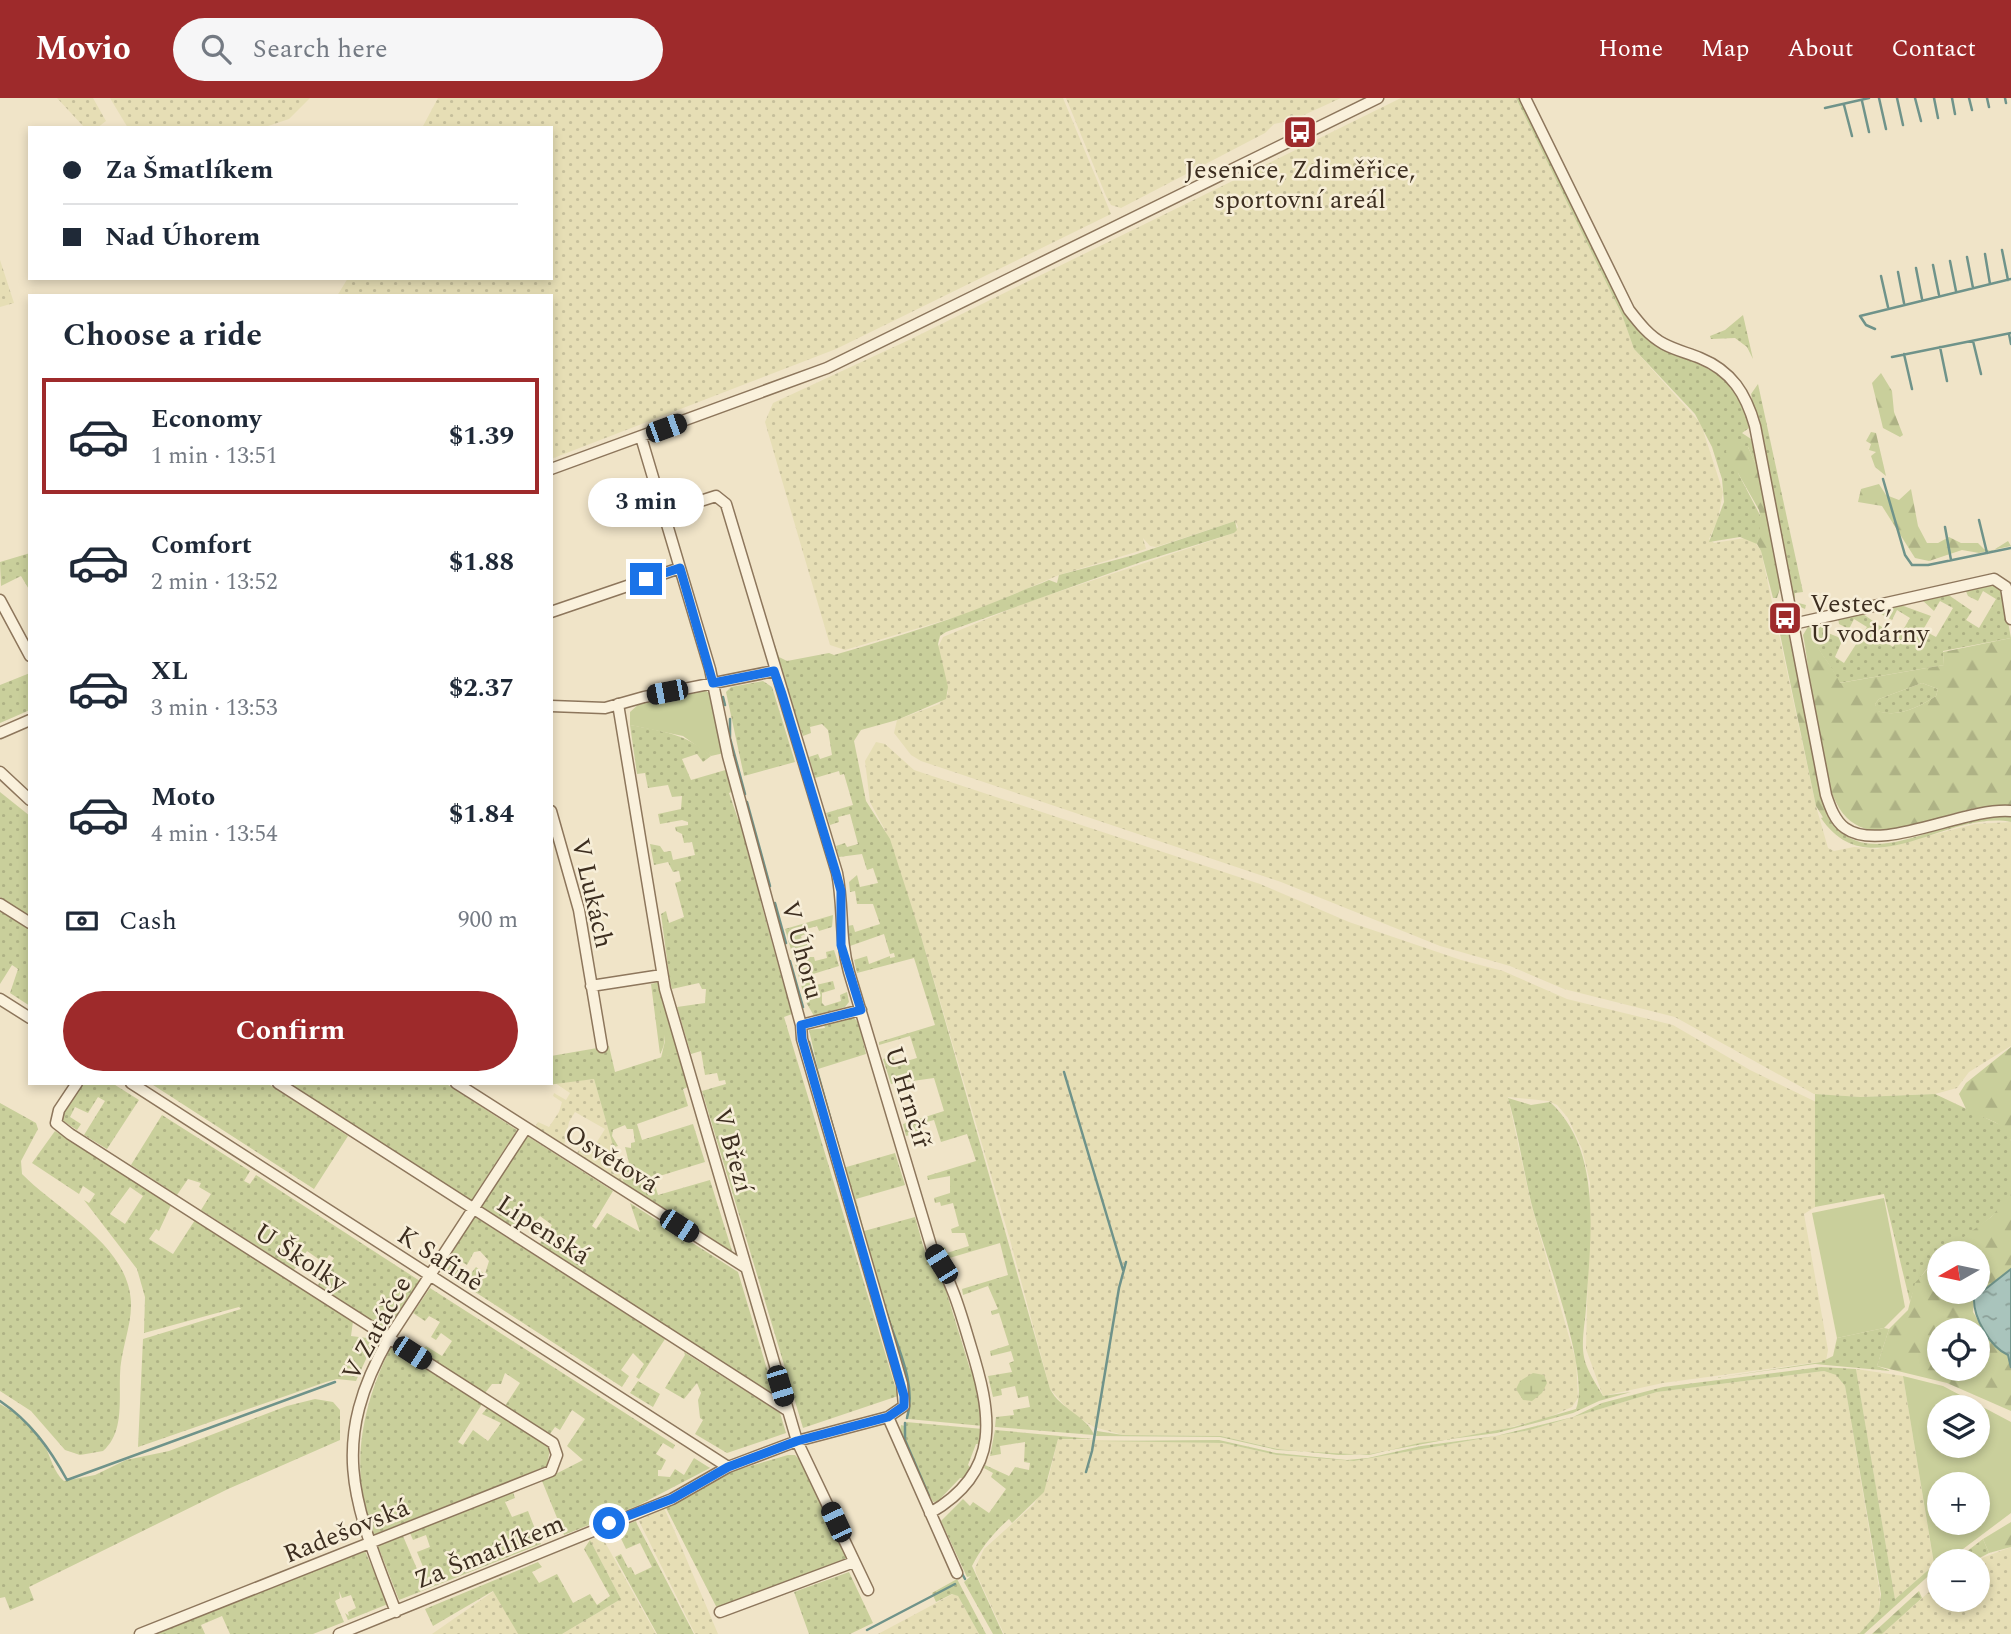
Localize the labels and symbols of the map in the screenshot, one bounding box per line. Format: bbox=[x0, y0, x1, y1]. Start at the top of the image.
bus stop icon: Jesenice, Zdiměřice, sportovní areál bbox=[1281, 113, 1319, 151]
place label: Jesenice, Zdiměřice, sportovní areál bbox=[1184, 150, 1416, 220]
car bbox=[643, 411, 690, 445]
callout: 3 min bbox=[588, 477, 704, 526]
route end bbox=[630, 563, 662, 595]
place label: Vestec, U vodárny bbox=[1810, 584, 1931, 654]
bus stop icon: Vestec, U vodárny bbox=[1766, 599, 1804, 637]
car bbox=[645, 678, 690, 706]
street label: V Lukách bbox=[560, 835, 624, 952]
street label: V Úhoru bbox=[770, 896, 834, 1004]
street label: U Hrnčíř bbox=[874, 1041, 943, 1153]
street label: V Březí bbox=[702, 1103, 765, 1199]
street label: Osvětová bbox=[556, 1114, 667, 1204]
street label: Lipenská bbox=[488, 1184, 599, 1275]
car bbox=[656, 1206, 703, 1246]
street label: U Školky bbox=[246, 1213, 356, 1304]
street label: K Safině bbox=[389, 1216, 492, 1302]
car bbox=[921, 1241, 962, 1287]
north arrow bbox=[1927, 1241, 1990, 1304]
street label: V Zatáčce bbox=[332, 1269, 422, 1388]
car bbox=[389, 1333, 436, 1373]
car bbox=[764, 1363, 797, 1409]
street label: Radešovská bbox=[277, 1487, 416, 1574]
car bbox=[818, 1499, 855, 1545]
street label: Za Šmatlíkem bbox=[408, 1504, 570, 1600]
route start bbox=[593, 1507, 625, 1539]

